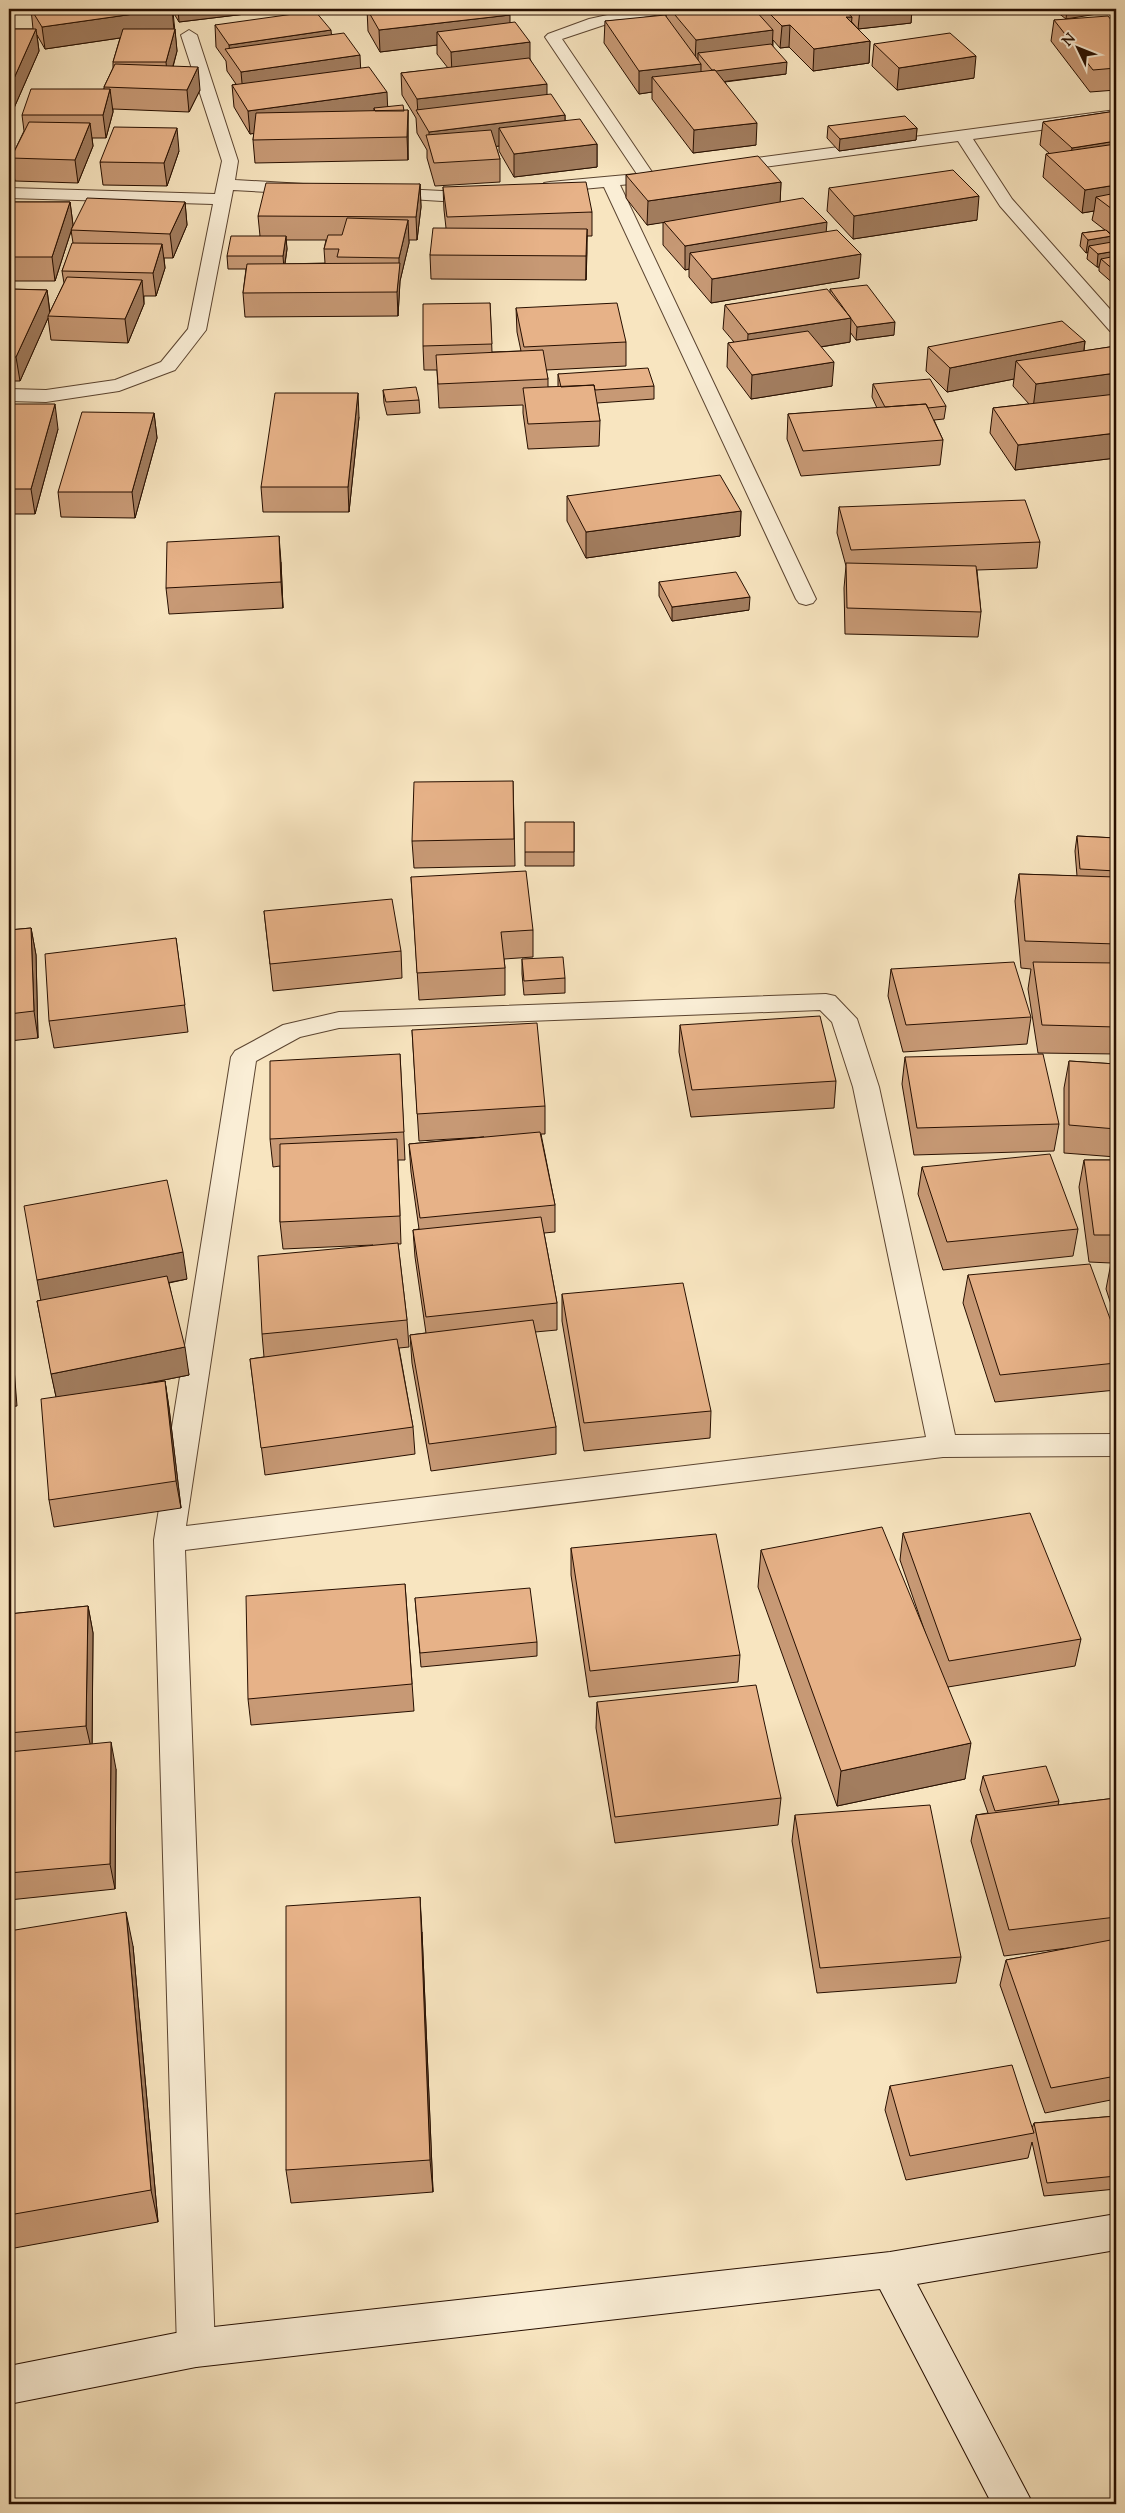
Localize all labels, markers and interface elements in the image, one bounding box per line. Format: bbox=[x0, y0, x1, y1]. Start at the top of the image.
north arrow bbox=[1052, 22, 1102, 72]
text: N bbox=[1059, 30, 1081, 51]

